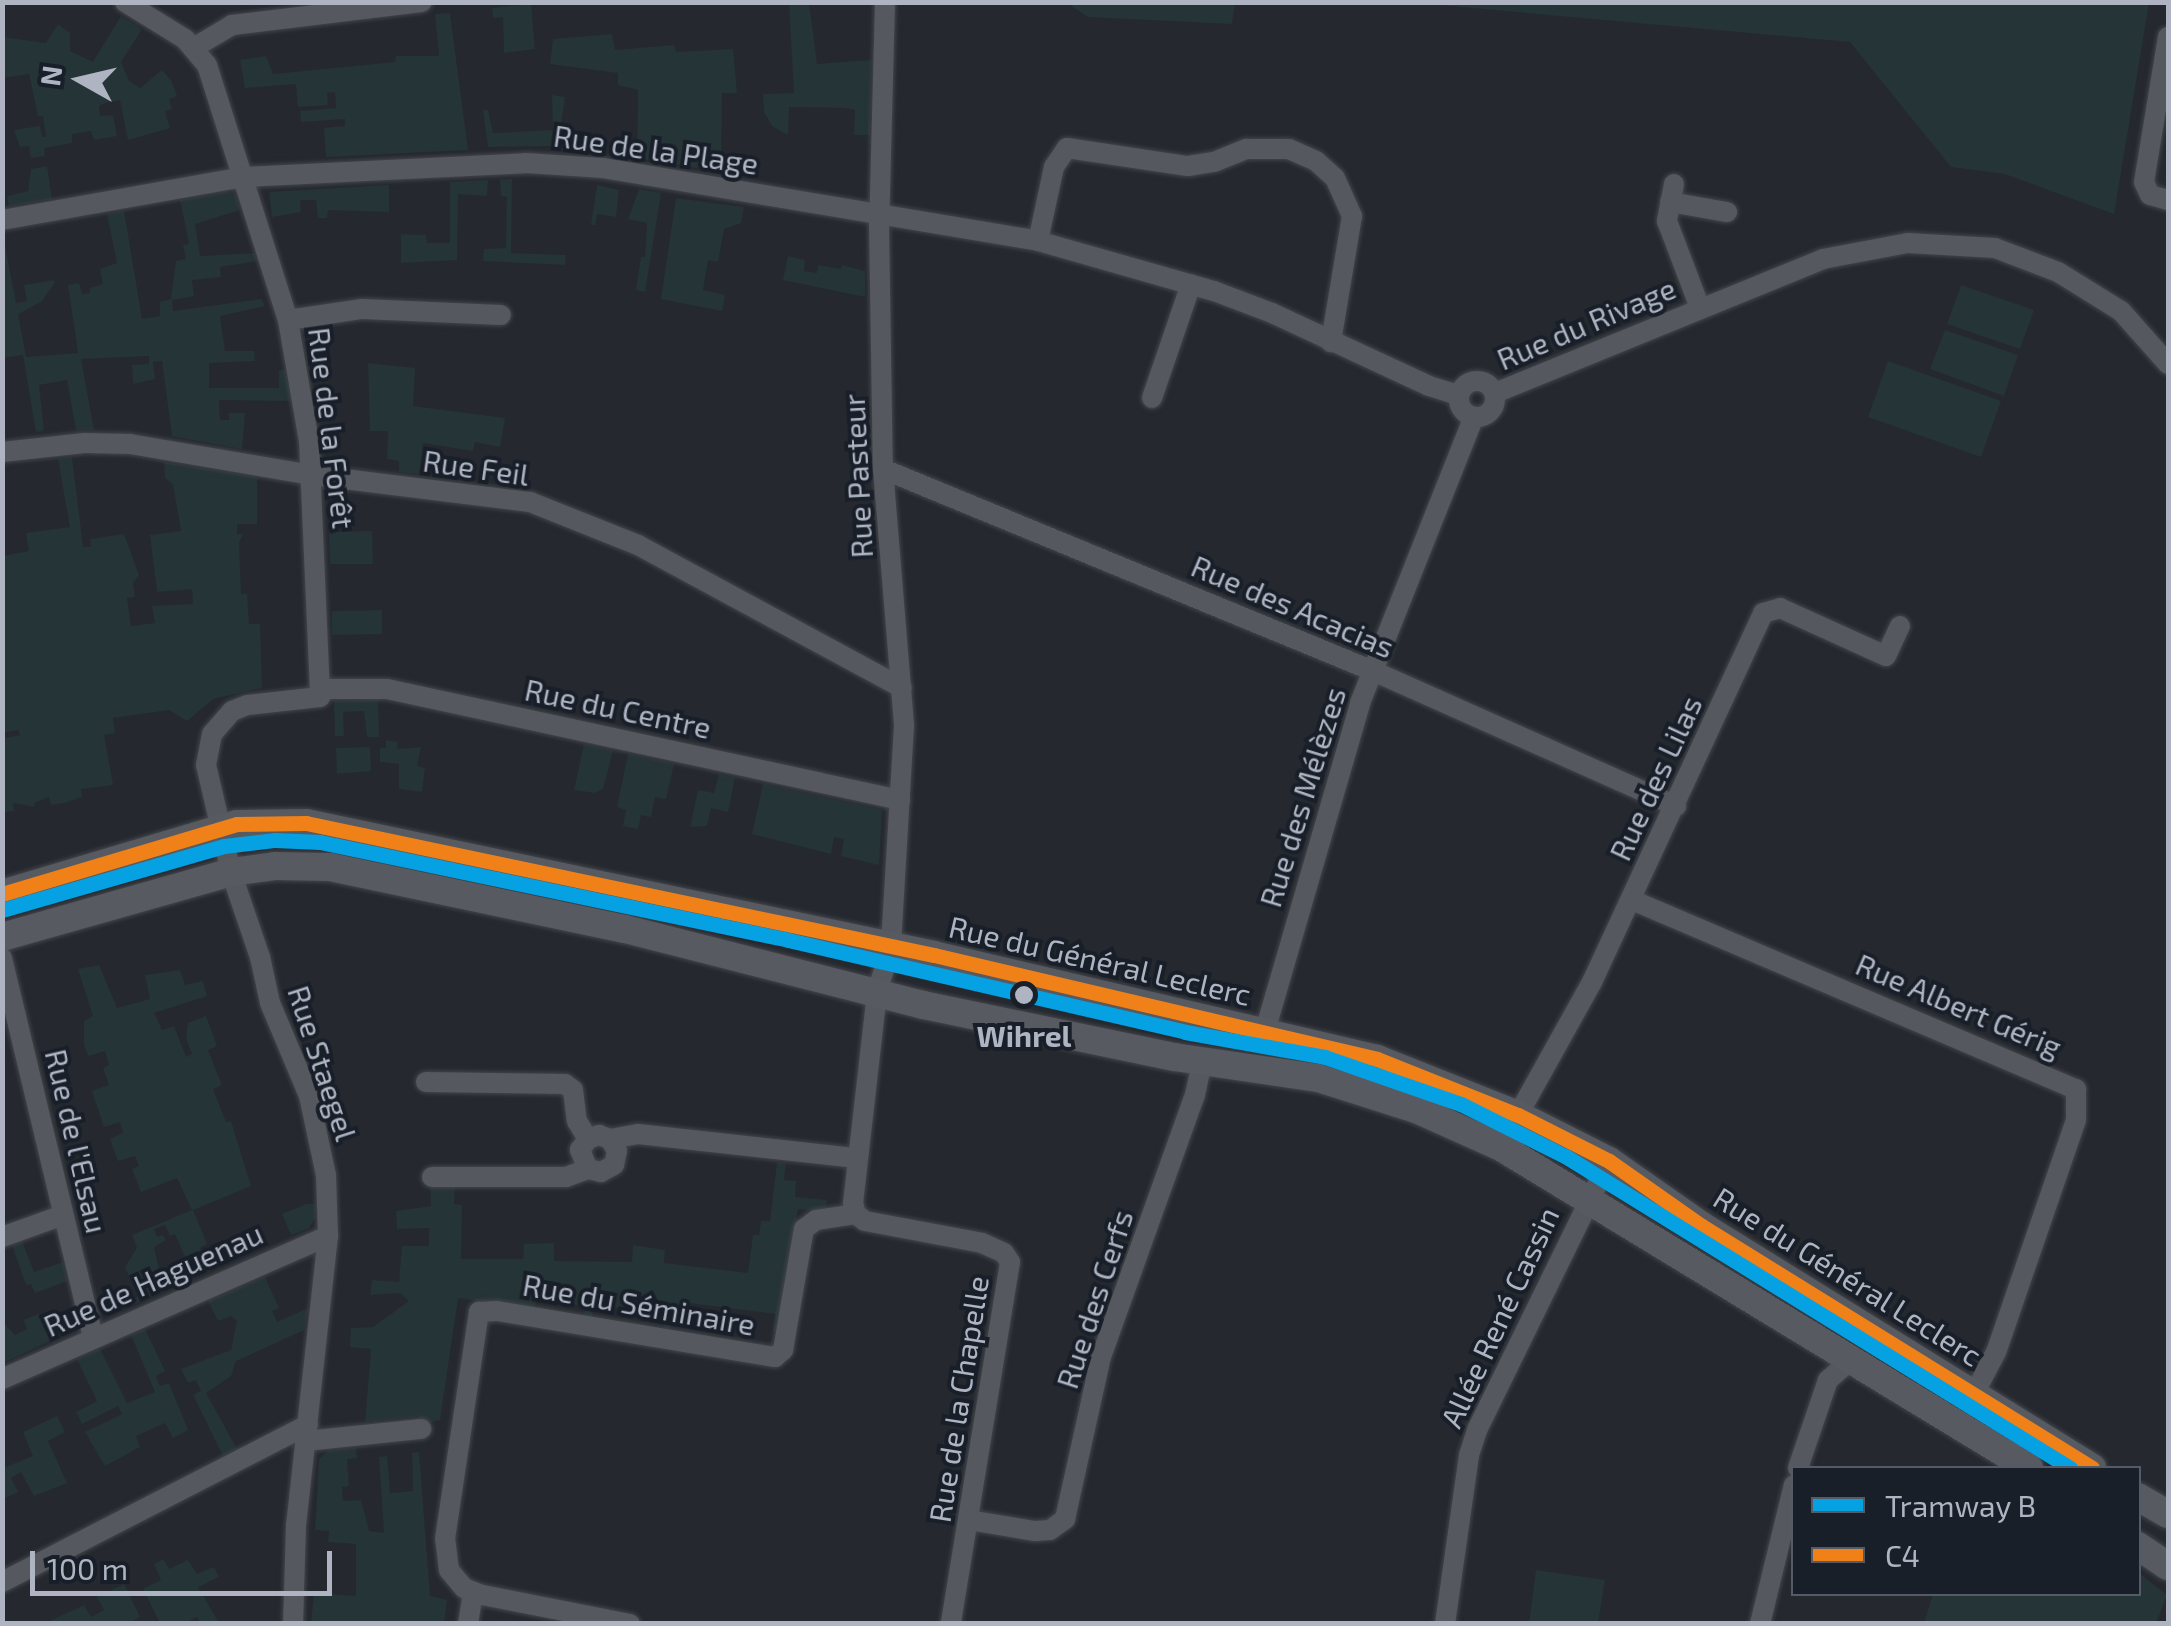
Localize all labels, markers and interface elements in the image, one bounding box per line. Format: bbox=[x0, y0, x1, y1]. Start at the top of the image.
north arrow bbox=[30, 30, 130, 130]
text: N bbox=[32, 63, 69, 88]
street label: Rue de la Plage bbox=[551, 117, 761, 181]
street label: Rue du Rivage bbox=[1491, 269, 1681, 377]
street label: Rue de la Forêt bbox=[302, 325, 362, 531]
street label: Rue Pasteur bbox=[835, 393, 879, 559]
street label: Rue Feil bbox=[421, 442, 531, 492]
street label: Rue des Acacias bbox=[1186, 547, 1400, 665]
street label: Rue du Centre bbox=[522, 671, 714, 745]
street label: Rue des Mélèzes bbox=[1251, 683, 1353, 911]
street label: Rue des Lilas bbox=[1601, 690, 1709, 866]
street label: Rue du Général Leclerc bbox=[945, 908, 1255, 1012]
street label: Rue Albert Gérig bbox=[1850, 945, 2068, 1065]
marker: Wihrel bbox=[1007, 978, 1041, 1012]
street label: Rue Staegel bbox=[281, 981, 365, 1145]
place label: Wihrel bbox=[977, 1017, 1071, 1053]
street label: Rue de l'Elsau bbox=[38, 1046, 116, 1236]
street label: Rue du Général Leclerc bbox=[1707, 1179, 1989, 1373]
street label: Allée René Cassin bbox=[1432, 1201, 1566, 1433]
street label: Rue des Cerfs bbox=[1048, 1205, 1140, 1393]
street label: Rue de Haguenau bbox=[38, 1215, 268, 1343]
street label: Rue du Séminaire bbox=[520, 1266, 758, 1342]
street label: Rue de la Chapelle bbox=[921, 1273, 995, 1525]
legend bbox=[1791, 1466, 2141, 1596]
text: Tramway B bbox=[1885, 1487, 2036, 1523]
scale bar bbox=[35, 1531, 338, 1593]
text: C4 bbox=[1885, 1537, 1920, 1573]
text: 100 m bbox=[47, 1550, 128, 1586]

